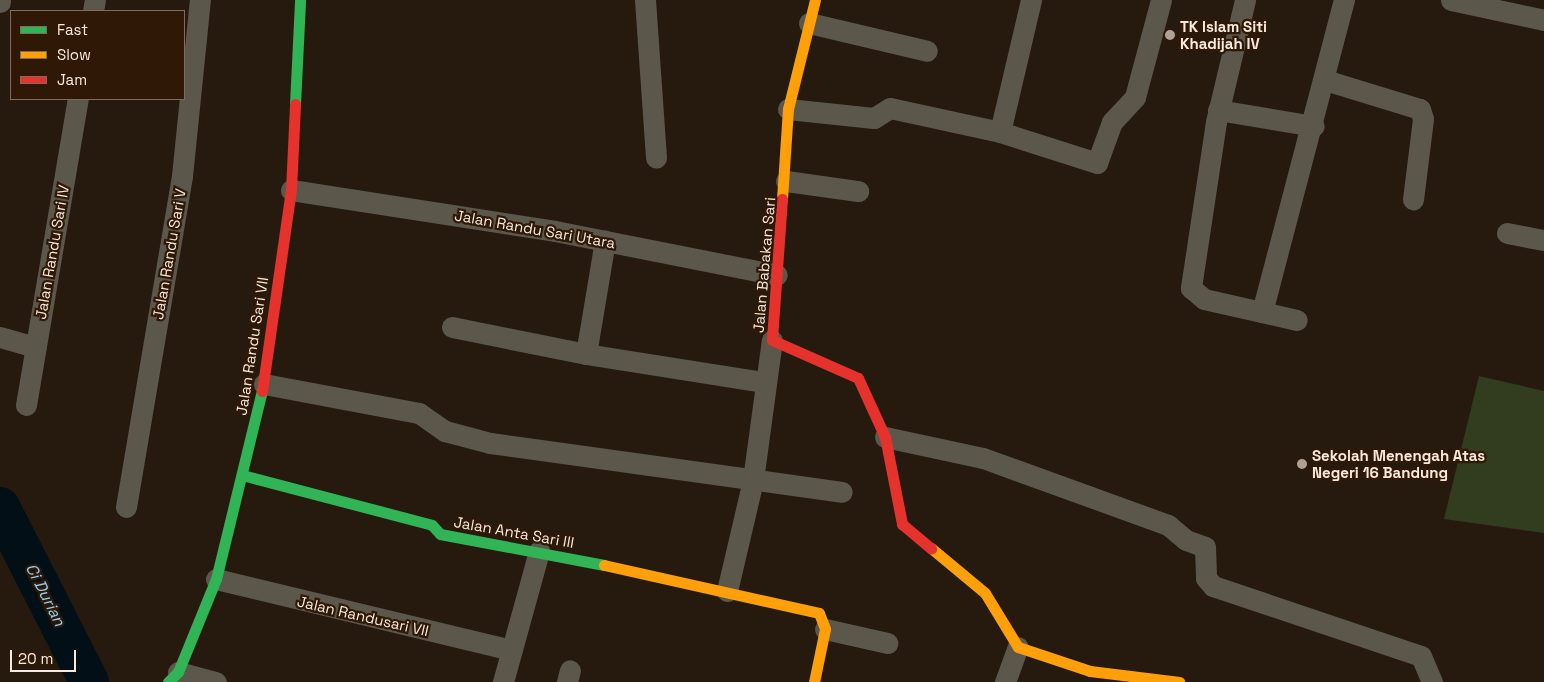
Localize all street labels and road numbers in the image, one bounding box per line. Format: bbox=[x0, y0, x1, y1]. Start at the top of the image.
street label: Jalan Randu Sari IV bbox=[31, 183, 73, 321]
street label: Jalan Randu Sari V bbox=[149, 187, 189, 321]
street label: Jalan Babakan Sari bbox=[749, 196, 779, 334]
street label: Jalan Randu Sari Utara bbox=[453, 206, 617, 252]
street label: Jalan Randu Sari VII bbox=[232, 275, 272, 417]
street label: Jalan Anta Sari III bbox=[452, 513, 576, 551]
street label: Jalan Randusari VII bbox=[295, 592, 431, 640]

